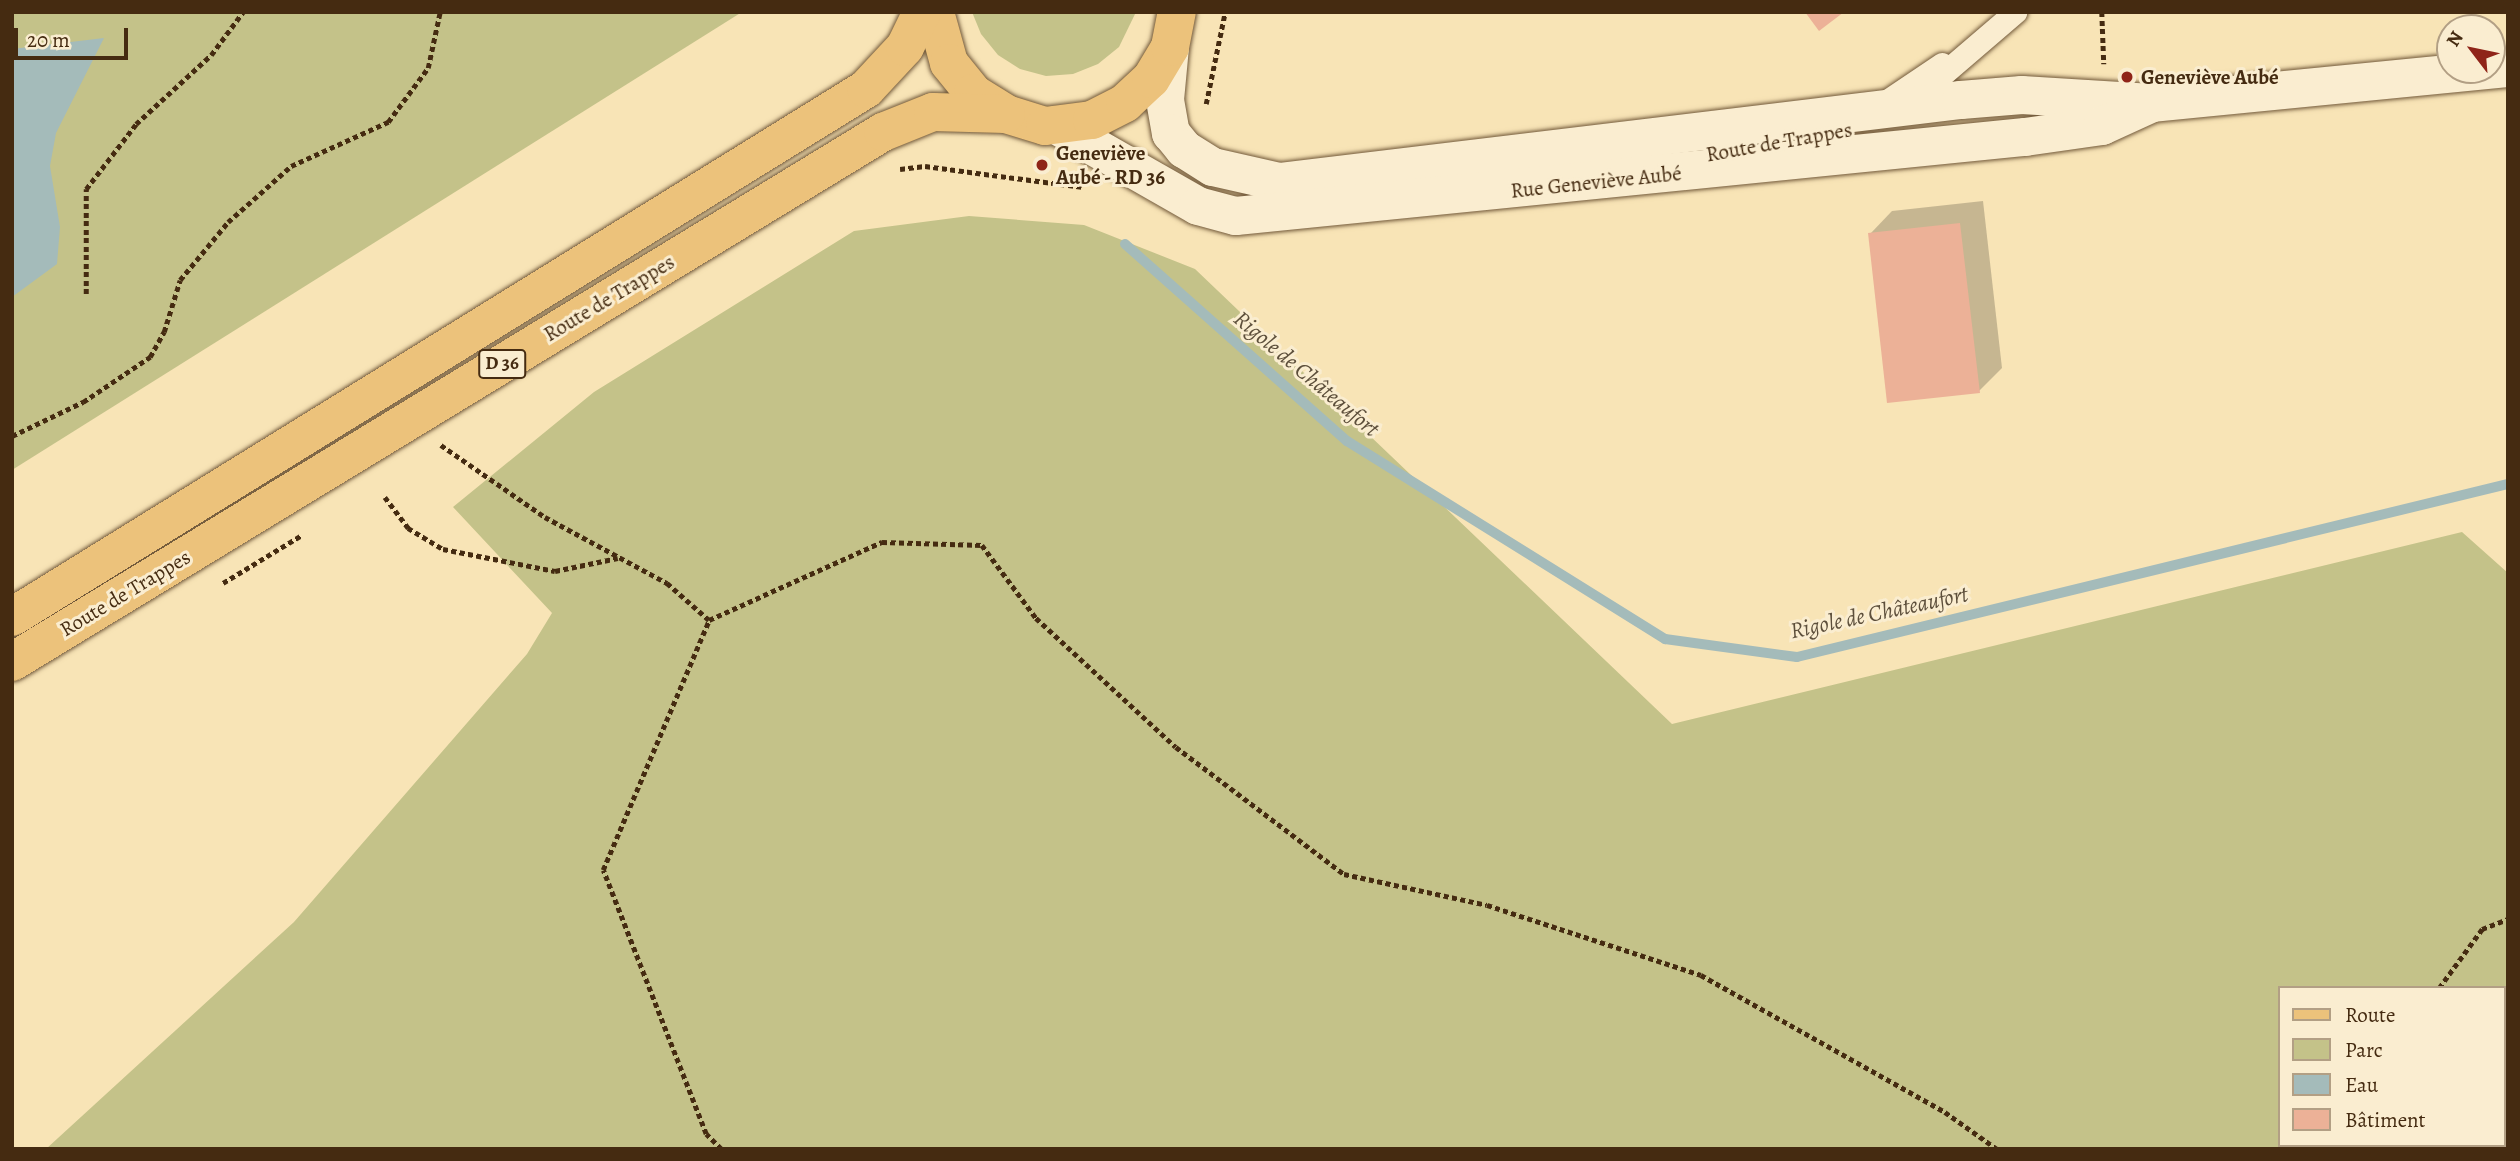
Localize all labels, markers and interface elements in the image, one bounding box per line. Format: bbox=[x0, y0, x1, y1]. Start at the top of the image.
scale bar bbox=[18, 14, 131, 58]
north arrow bbox=[2436, 14, 2506, 84]
text: 20 m bbox=[27, 26, 70, 54]
text: N bbox=[2440, 26, 2470, 52]
place label: Geneviève Aubé bbox=[2141, 64, 2279, 90]
marker: Geneviève Aubé bbox=[2119, 69, 2135, 85]
street label: Route de Trappes bbox=[1704, 117, 1854, 167]
place label: Geneviève Aubé - RD 36 bbox=[1056, 140, 1166, 190]
marker: Geneviève Aubé - RD 36 bbox=[1034, 157, 1050, 173]
street label: Rue Geneviève Aubé bbox=[1509, 161, 1683, 203]
street label: Route de Trappes bbox=[539, 249, 679, 347]
water label: Rigole de Châteaufort bbox=[1228, 305, 1384, 443]
road number: D 36 bbox=[477, 348, 526, 380]
street label: Route de Trappes bbox=[55, 544, 195, 642]
water label: Rigole de Châteaufort bbox=[1788, 581, 1970, 645]
legend bbox=[2278, 986, 2506, 1147]
text: Route bbox=[2345, 1001, 2395, 1029]
text: Parc bbox=[2345, 1036, 2383, 1064]
text: Eau bbox=[2345, 1071, 2378, 1099]
text: Bâtiment bbox=[2345, 1106, 2426, 1134]

